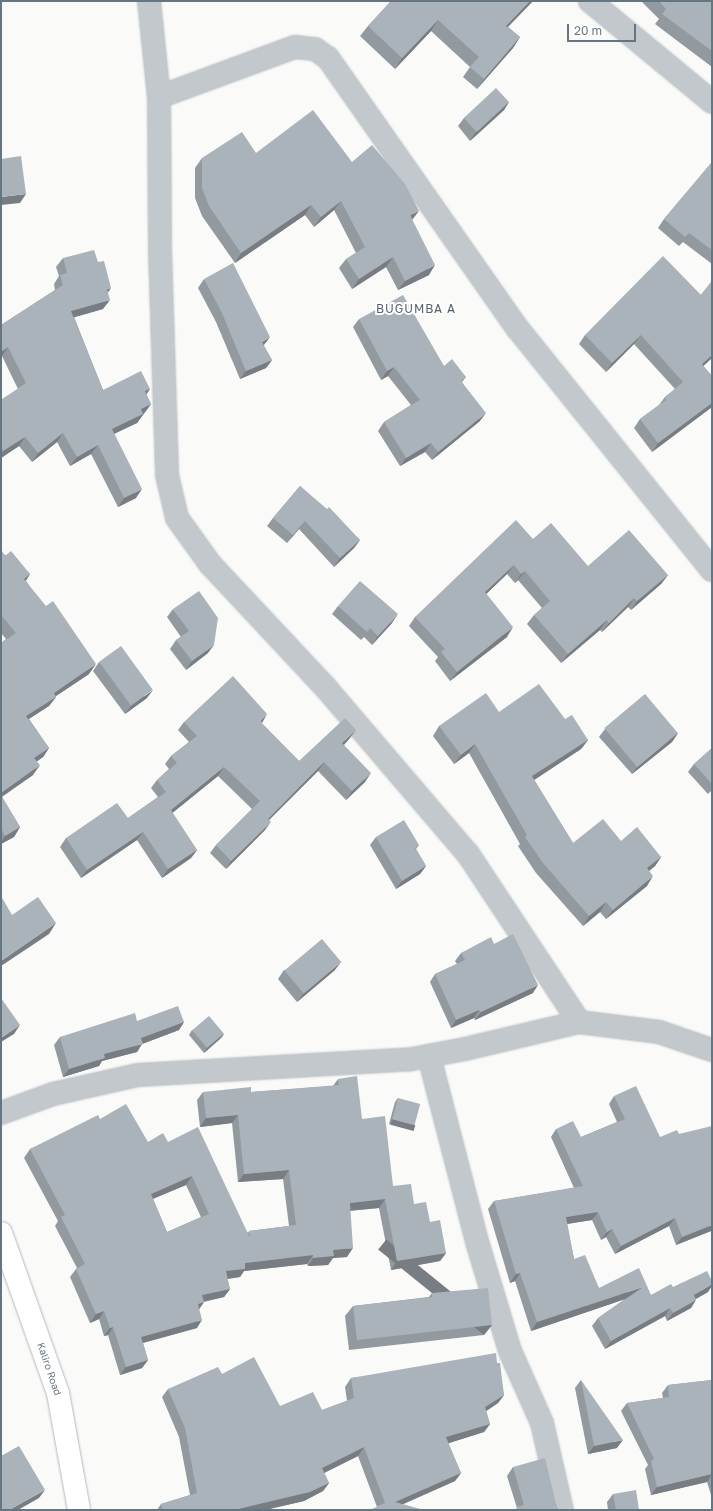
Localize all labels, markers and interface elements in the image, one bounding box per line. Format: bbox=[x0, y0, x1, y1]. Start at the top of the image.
scale bar bbox=[569, 16, 638, 42]
text: 20 m bbox=[574, 23, 602, 38]
district label: BUGUMBA A bbox=[376, 302, 456, 316]
street label: Kaliro Road bbox=[34, 1341, 64, 1397]

